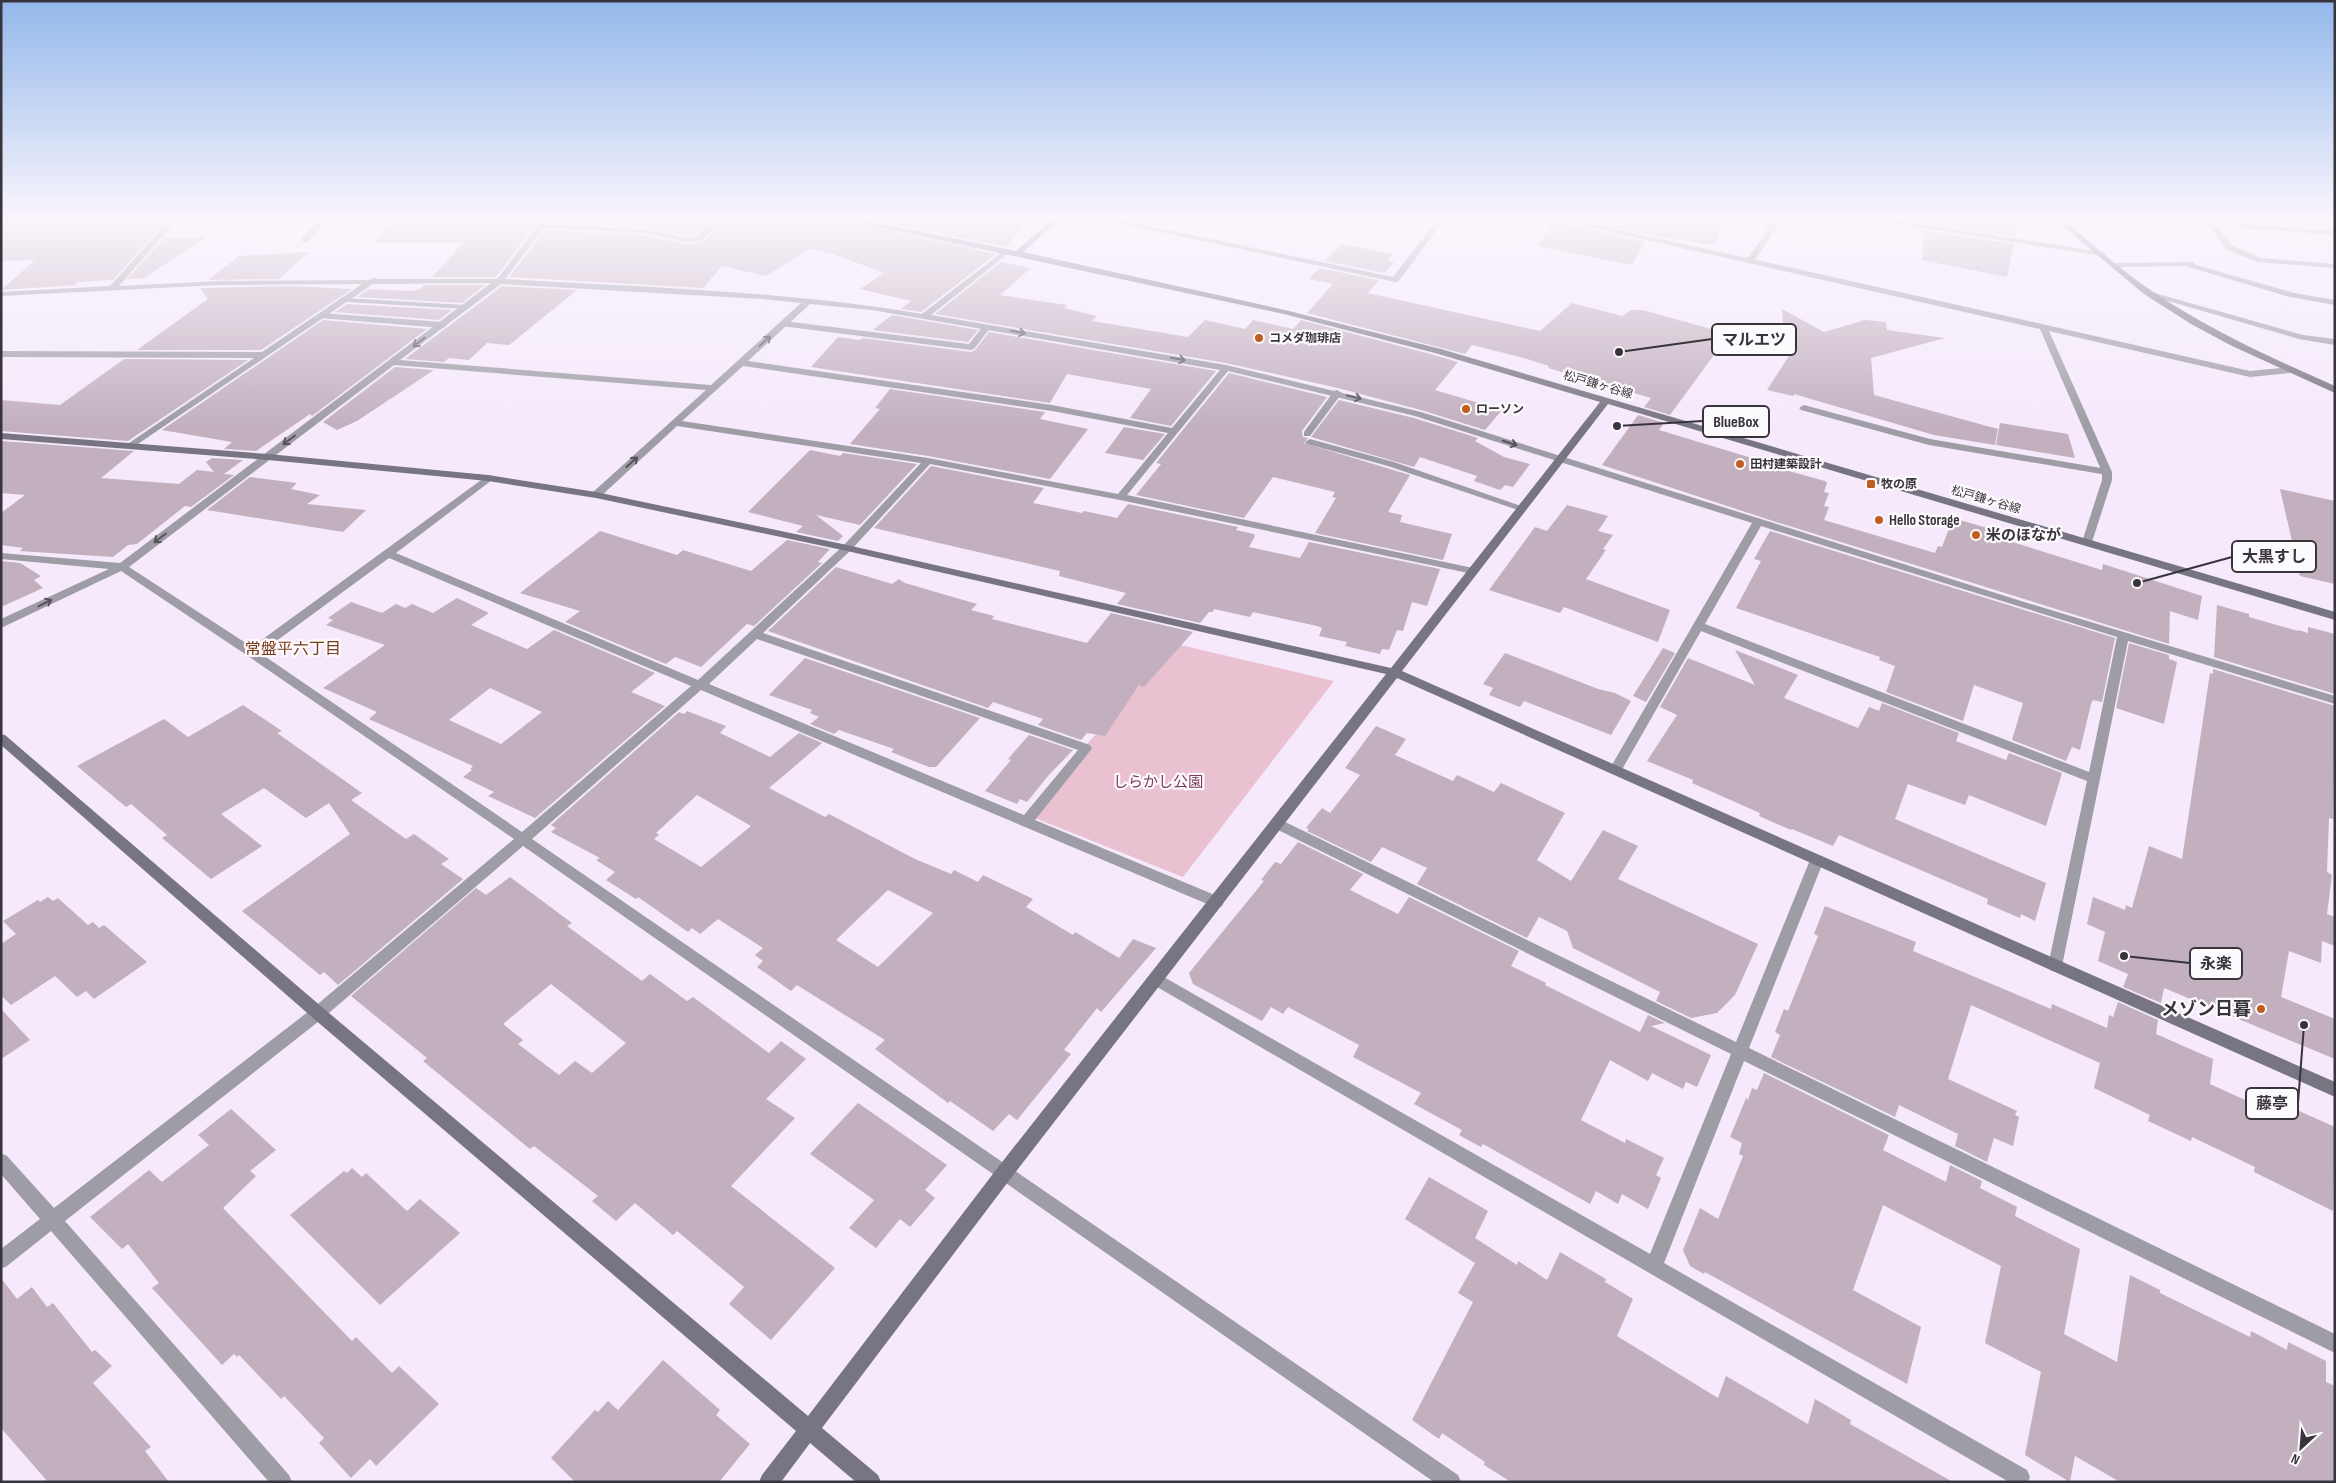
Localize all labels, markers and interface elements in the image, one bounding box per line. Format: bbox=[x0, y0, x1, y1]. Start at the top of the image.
callout: マルエツ bbox=[1712, 324, 1796, 355]
one-way arrow bbox=[1009, 328, 1025, 338]
place label: コメダ珈琲店 bbox=[1269, 331, 1341, 346]
text: マルエツ bbox=[1722, 331, 1786, 350]
marker: コメダ珈琲店 bbox=[1253, 332, 1265, 344]
one-way arrow bbox=[759, 335, 772, 347]
one-way arrow bbox=[413, 337, 426, 348]
one-way arrow bbox=[1170, 355, 1186, 365]
street label: 松戸鎌ヶ谷線 bbox=[1561, 368, 1635, 402]
one-way arrow bbox=[1345, 393, 1361, 402]
place label: ローソン bbox=[1476, 402, 1524, 417]
marker: ローソン bbox=[1460, 403, 1472, 415]
callout: BlueBox bbox=[1703, 406, 1769, 437]
text: BlueBox bbox=[1713, 413, 1759, 432]
one-way arrow bbox=[282, 435, 296, 445]
one-way arrow bbox=[1501, 439, 1517, 448]
one-way arrow bbox=[625, 456, 638, 468]
place label: 田村建築設計 bbox=[1750, 457, 1822, 472]
marker: 田村建築設計 bbox=[1734, 458, 1746, 470]
place label: 牧の原 bbox=[1881, 477, 1917, 492]
marker: 牧の原 bbox=[1865, 478, 1877, 490]
street label: 松戸鎌ヶ谷線 bbox=[1949, 483, 2023, 517]
place label: Hello Storage bbox=[1889, 511, 1960, 530]
marker: Hello Storage bbox=[1873, 514, 1885, 526]
place label: 米のほなが bbox=[1986, 526, 2061, 545]
marker: 米のほなが bbox=[1970, 529, 1982, 541]
one-way arrow bbox=[153, 533, 167, 543]
callout: 大黒すし bbox=[2232, 541, 2316, 572]
text: 大黒すし bbox=[2242, 548, 2306, 567]
one-way arrow bbox=[37, 598, 52, 607]
district label: 常盤平六丁目 bbox=[245, 640, 341, 659]
park label: しらかし公園 bbox=[1113, 773, 1203, 792]
callout: 永楽 bbox=[2190, 948, 2242, 979]
text: 永楽 bbox=[2200, 955, 2232, 974]
place label: メゾン日暮 bbox=[2161, 999, 2251, 1020]
marker: メゾン日暮 bbox=[2255, 1003, 2267, 1015]
callout: 藤亭 bbox=[2246, 1088, 2298, 1119]
text: 藤亭 bbox=[2256, 1095, 2288, 1114]
north arrow bbox=[2276, 1423, 2326, 1473]
text: N bbox=[2288, 1450, 2303, 1469]

